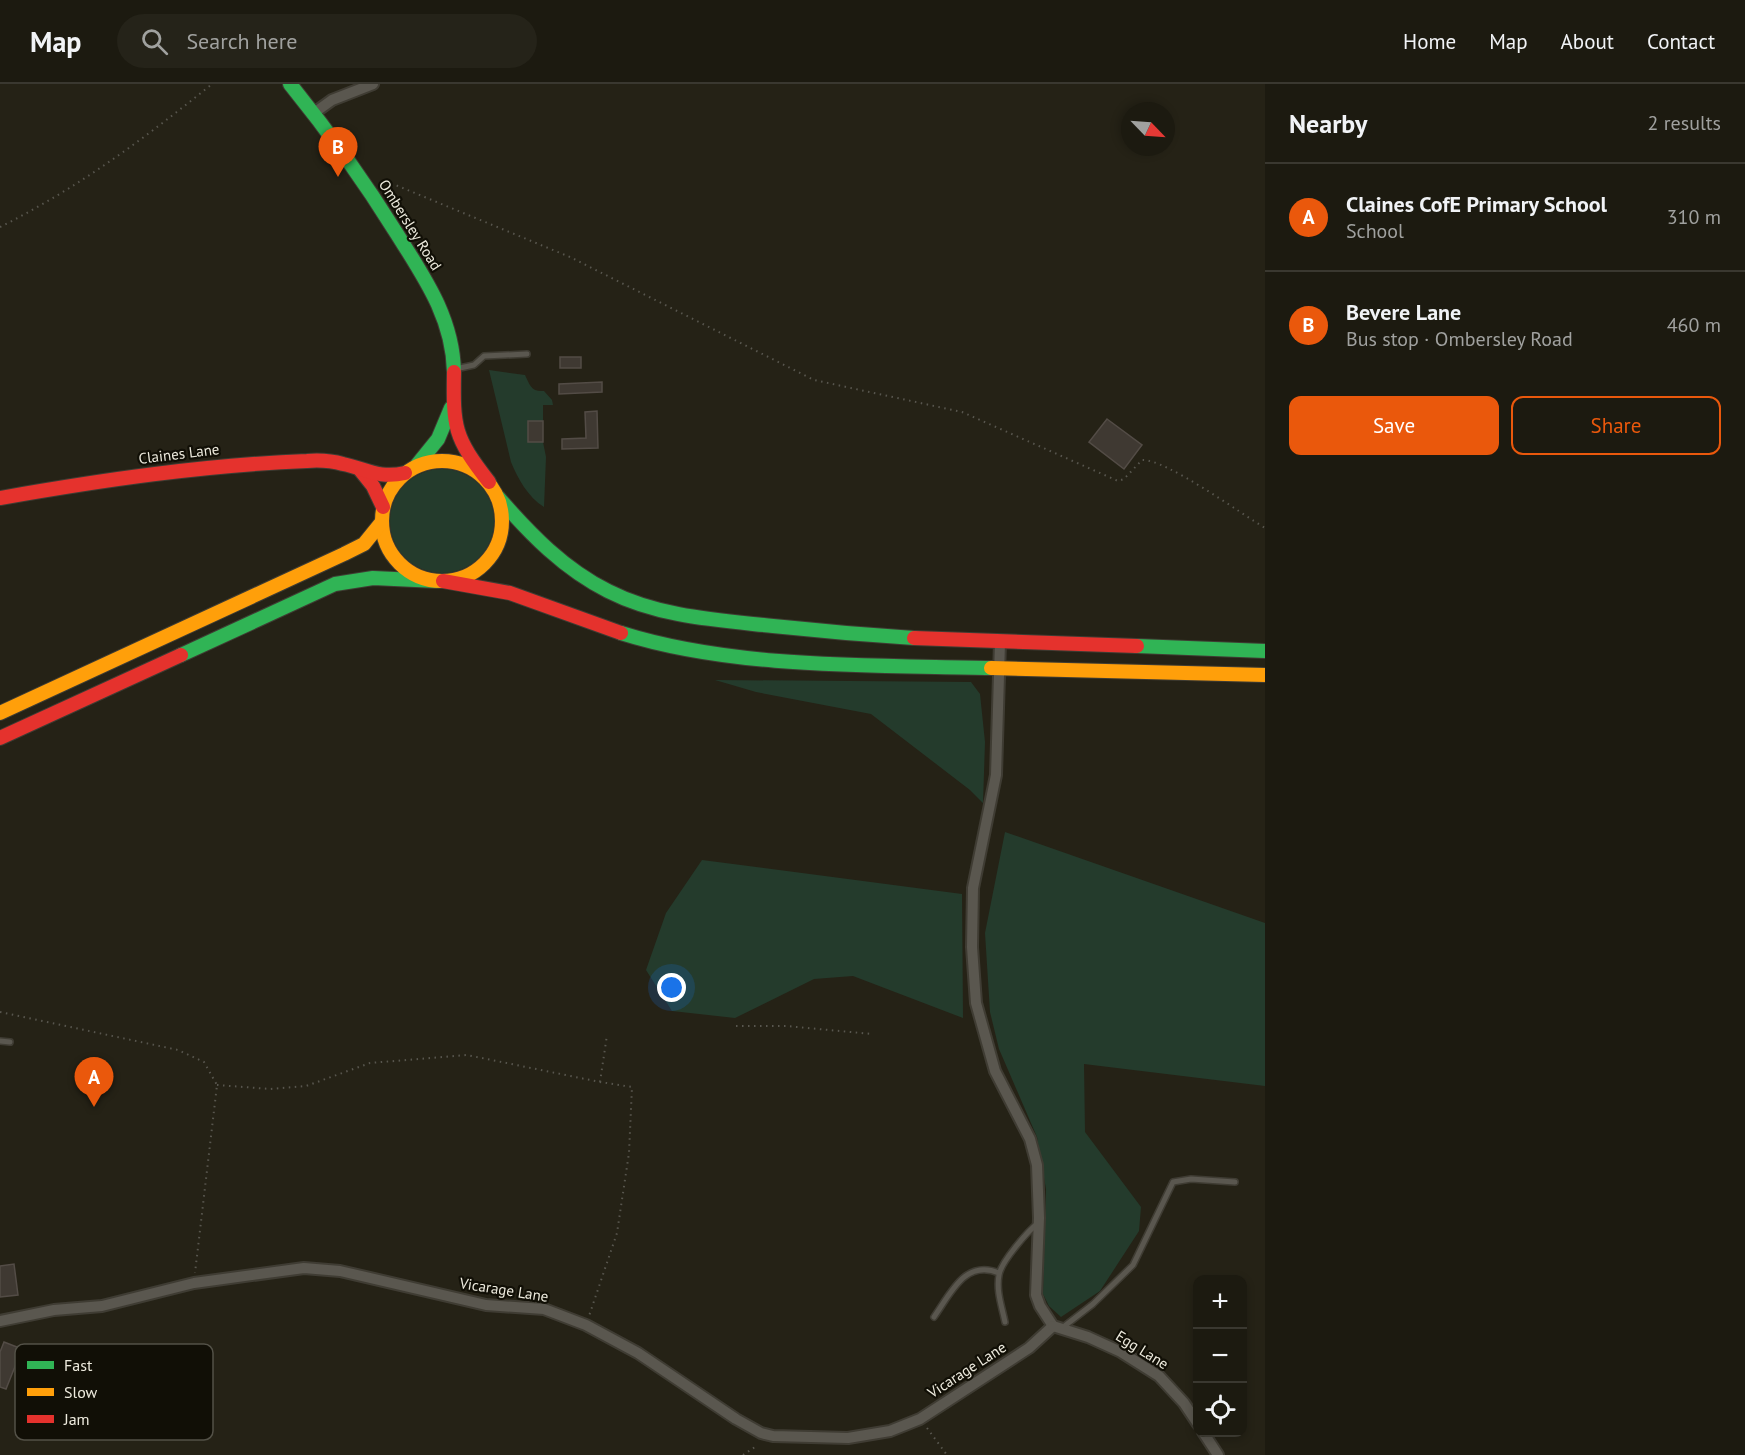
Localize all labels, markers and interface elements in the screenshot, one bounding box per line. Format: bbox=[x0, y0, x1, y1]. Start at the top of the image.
search box bbox=[117, 14, 537, 68]
text: Map bbox=[30, 23, 81, 60]
icon: search bbox=[138, 25, 171, 58]
text: Search here bbox=[186, 27, 297, 55]
text: Home bbox=[1403, 28, 1456, 55]
text: Map bbox=[1489, 28, 1528, 55]
text: About bbox=[1561, 28, 1614, 55]
text: Contact bbox=[1647, 28, 1715, 55]
north arrow bbox=[1121, 102, 1175, 156]
text: Nearby bbox=[1289, 107, 1367, 140]
text: 2 results bbox=[1648, 110, 1721, 136]
pin: B bbox=[318, 128, 358, 177]
street label: Ombersley Road bbox=[375, 176, 446, 274]
text: Claines CofE Primary School bbox=[1346, 190, 1607, 218]
text: A bbox=[1302, 204, 1315, 230]
text: 310 m bbox=[1667, 204, 1721, 230]
text: School bbox=[1346, 218, 1404, 244]
text: Bevere Lane bbox=[1346, 298, 1461, 326]
text: B bbox=[1303, 312, 1314, 338]
text: 460 m bbox=[1667, 312, 1721, 338]
text: Bus stop · Ombersley Road bbox=[1346, 326, 1573, 352]
button: Save bbox=[1289, 396, 1499, 455]
button: Share bbox=[1511, 396, 1721, 455]
street label: Claines Lane bbox=[137, 439, 220, 468]
your location bbox=[657, 973, 686, 1002]
pin: A bbox=[74, 1058, 113, 1107]
street label: Vicarage Lane bbox=[457, 1273, 550, 1306]
map controls bbox=[1193, 1275, 1247, 1437]
button: + bbox=[1193, 1275, 1247, 1329]
street label: Egg Lane bbox=[1112, 1326, 1172, 1373]
button: − bbox=[1193, 1329, 1247, 1383]
street label: Vicarage Lane bbox=[923, 1337, 1010, 1403]
legend bbox=[15, 1344, 213, 1440]
text: Fast bbox=[64, 1355, 93, 1375]
text: Slow bbox=[64, 1382, 98, 1402]
button: locate bbox=[1193, 1383, 1247, 1437]
text: Jam bbox=[63, 1409, 90, 1429]

